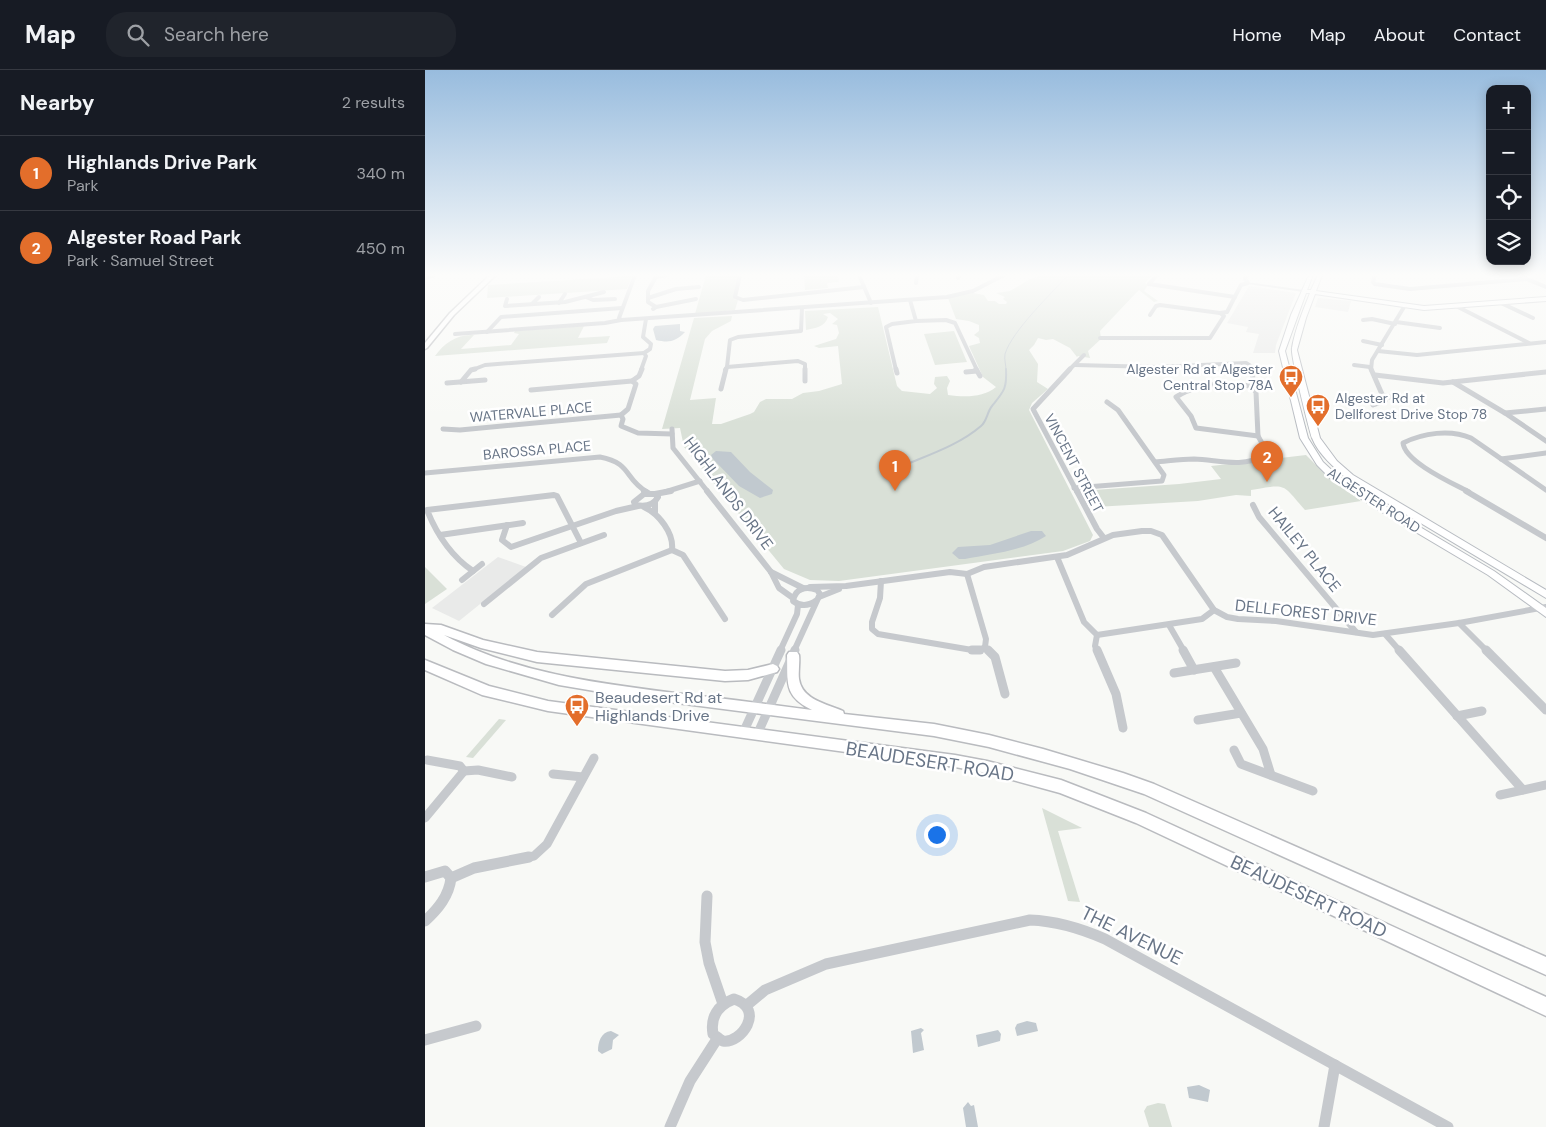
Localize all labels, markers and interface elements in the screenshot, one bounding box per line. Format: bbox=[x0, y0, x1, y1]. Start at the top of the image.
search box bbox=[106, 12, 456, 57]
text: Map bbox=[25, 19, 76, 50]
icon: search bbox=[124, 21, 152, 49]
text: Search here bbox=[164, 22, 269, 47]
text: Home bbox=[1232, 23, 1282, 47]
text: Map bbox=[1310, 23, 1346, 47]
text: About bbox=[1374, 23, 1425, 47]
text: Contact bbox=[1453, 23, 1521, 47]
map controls bbox=[1486, 85, 1531, 265]
button: + bbox=[1486, 85, 1531, 130]
text: Nearby bbox=[20, 89, 94, 117]
text: 2 results bbox=[342, 92, 405, 113]
button: − bbox=[1486, 130, 1531, 175]
text: Highlands Drive Park bbox=[67, 150, 257, 175]
text: 1 bbox=[33, 163, 39, 184]
text: 340 m bbox=[356, 163, 405, 184]
text: Park bbox=[67, 175, 99, 196]
button: locate bbox=[1486, 175, 1531, 220]
button: layers bbox=[1486, 220, 1531, 265]
text: Algester Road Park bbox=[67, 225, 241, 250]
text: 2 bbox=[31, 238, 41, 259]
text: 450 m bbox=[356, 238, 405, 259]
text: Park · Samuel Street bbox=[67, 250, 214, 271]
place label: Algester Rd at Algester Central Stop 78A bbox=[1126, 360, 1273, 394]
bus stop icon: Algester Rd at Algester Central Stop 78A bbox=[1278, 364, 1304, 398]
place label: Algester Rd at Dellforest Drive Stop 78 bbox=[1335, 389, 1487, 423]
bus stop icon: Algester Rd at Dellforest Drive Stop 78 bbox=[1305, 393, 1331, 427]
street label: WATERVALE PLACE bbox=[469, 398, 593, 426]
street label: VINCENT STREET bbox=[1040, 411, 1108, 516]
street label: HIGHLANDS DRIVE bbox=[679, 433, 778, 554]
street label: BAROSSA PLACE bbox=[482, 436, 592, 464]
pin: 2 bbox=[1251, 441, 1283, 482]
pin: 1 bbox=[879, 450, 911, 491]
street label: ALGESTER ROAD bbox=[1324, 463, 1424, 537]
street label: HAILEY PLACE bbox=[1264, 502, 1346, 597]
street label: DELLFOREST DRIVE bbox=[1234, 595, 1378, 630]
place label: Beaudesert Rd at Highlands Drive bbox=[595, 687, 722, 726]
bus stop icon: Beaudesert Rd at Highlands Drive bbox=[564, 693, 590, 727]
street label: BEAUDESERT ROAD bbox=[844, 736, 1016, 787]
your location bbox=[924, 822, 950, 848]
street label: BEAUDESERT ROAD bbox=[1226, 849, 1391, 944]
street label: THE AVENUE bbox=[1077, 900, 1187, 971]

